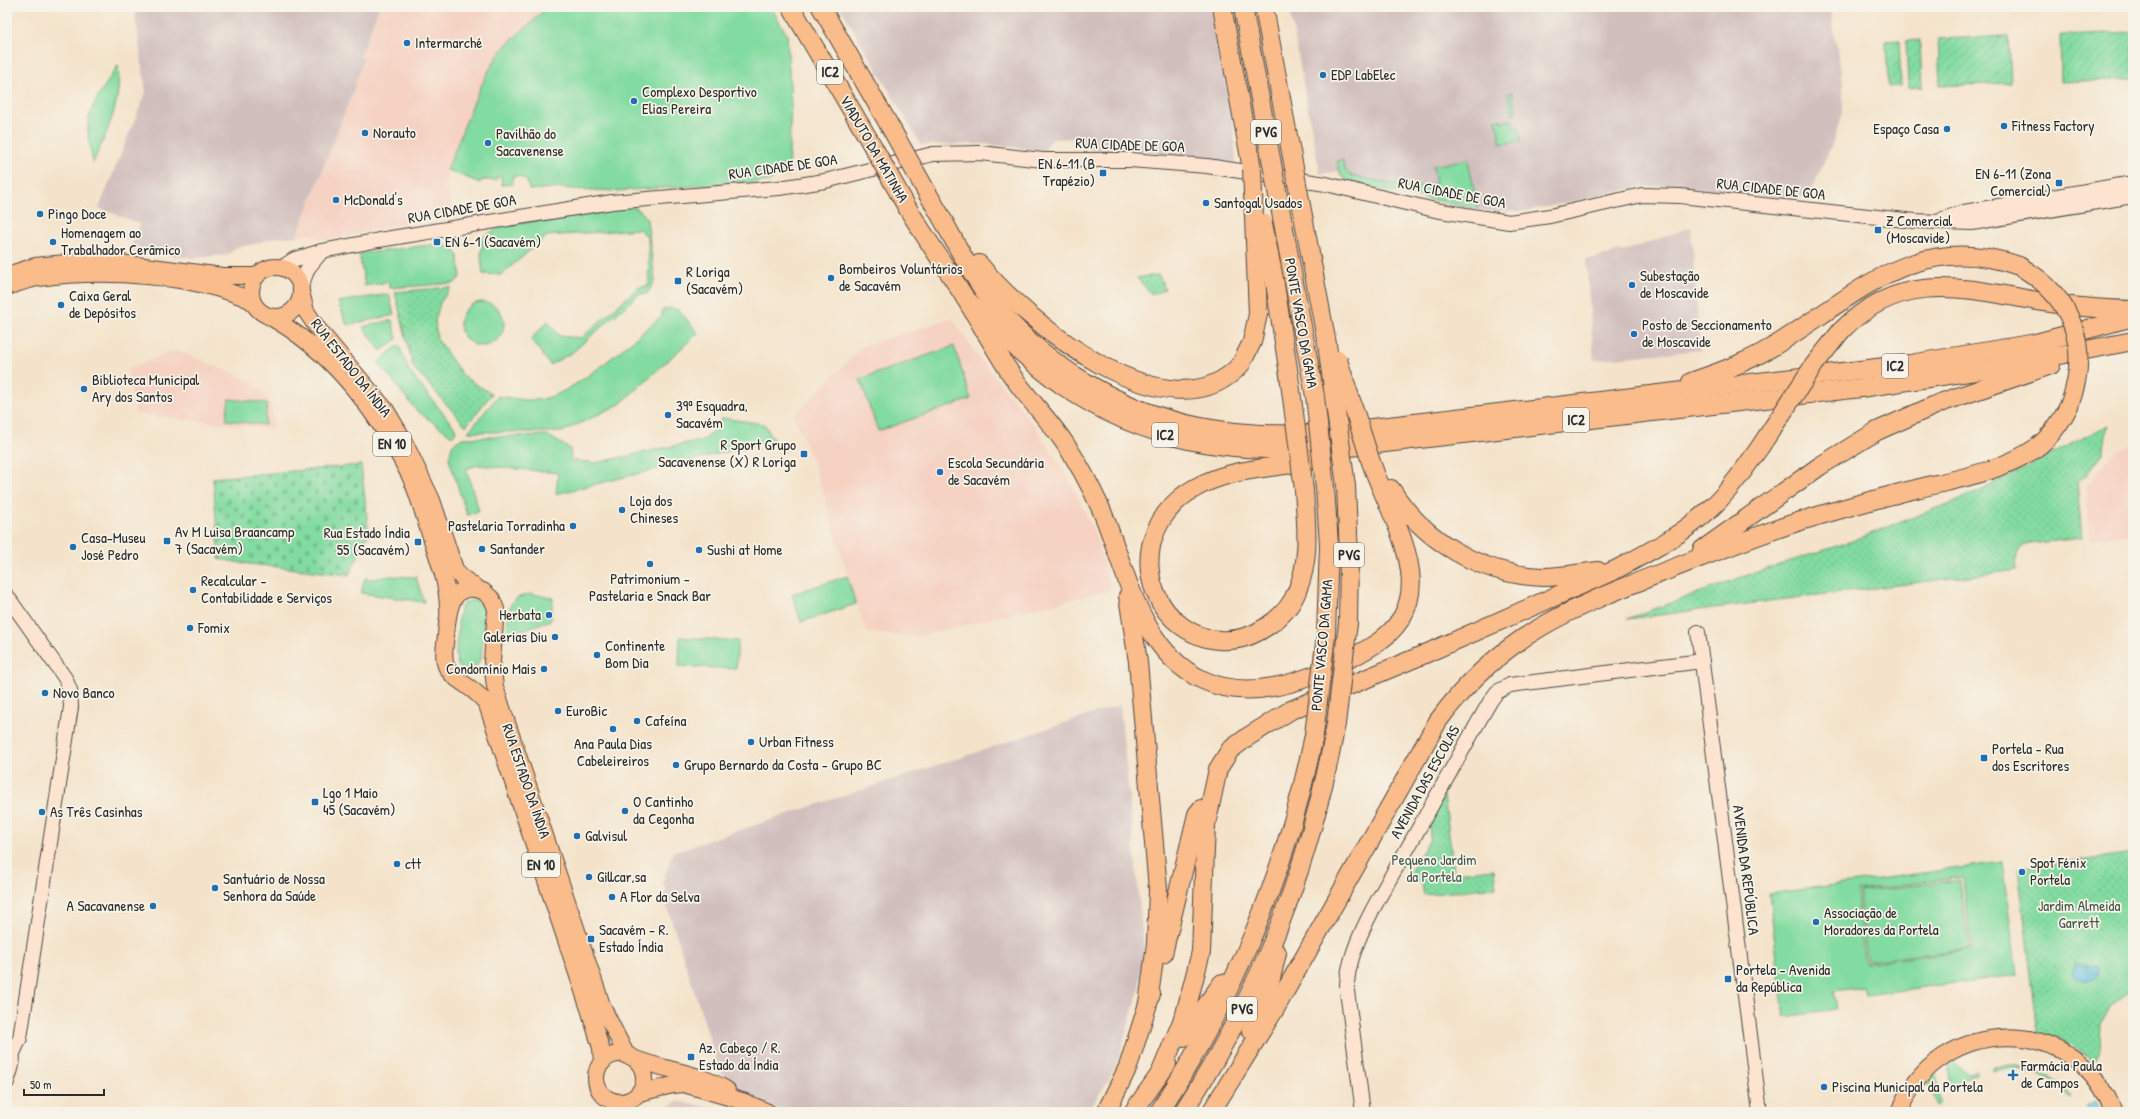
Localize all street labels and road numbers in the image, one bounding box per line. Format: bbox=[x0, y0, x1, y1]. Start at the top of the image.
road number: IC2 bbox=[817, 60, 843, 84]
street label: VIADUTO DA MATINHA bbox=[835, 91, 914, 207]
road number: PVG bbox=[1251, 120, 1281, 144]
street label: RUA CIDADE DE GOA bbox=[1075, 132, 1186, 157]
street label: RUA CIDADE DE GOA bbox=[727, 148, 839, 185]
street label: RUA CIDADE DE GOA bbox=[1396, 172, 1508, 213]
street label: RUA CIDADE DE GOA bbox=[1716, 172, 1827, 205]
street label: RUA CIDADE DE GOA bbox=[406, 189, 518, 228]
street label: PONTE VASCO DA GAMA bbox=[1280, 256, 1323, 390]
street label: RUA ESTADO DA ÍNDIA bbox=[306, 314, 397, 422]
road number: IC2 bbox=[1882, 354, 1908, 378]
road number: IC2 bbox=[1563, 408, 1589, 432]
road number: IC2 bbox=[1152, 423, 1178, 447]
road number: EN 10 bbox=[373, 432, 411, 456]
road number: PVG bbox=[1334, 543, 1364, 567]
street label: PONTE VASCO DA GAMA bbox=[1305, 578, 1338, 712]
street label: RUA ESTADO DA ÍNDIA bbox=[497, 721, 556, 842]
street label: AVENIDA DAS ESCOLAS bbox=[1385, 721, 1464, 842]
street label: AVENIDA DA REPÚBLICA bbox=[1728, 804, 1765, 937]
road number: EN 10 bbox=[522, 853, 560, 877]
road number: PVG bbox=[1227, 997, 1257, 1021]

